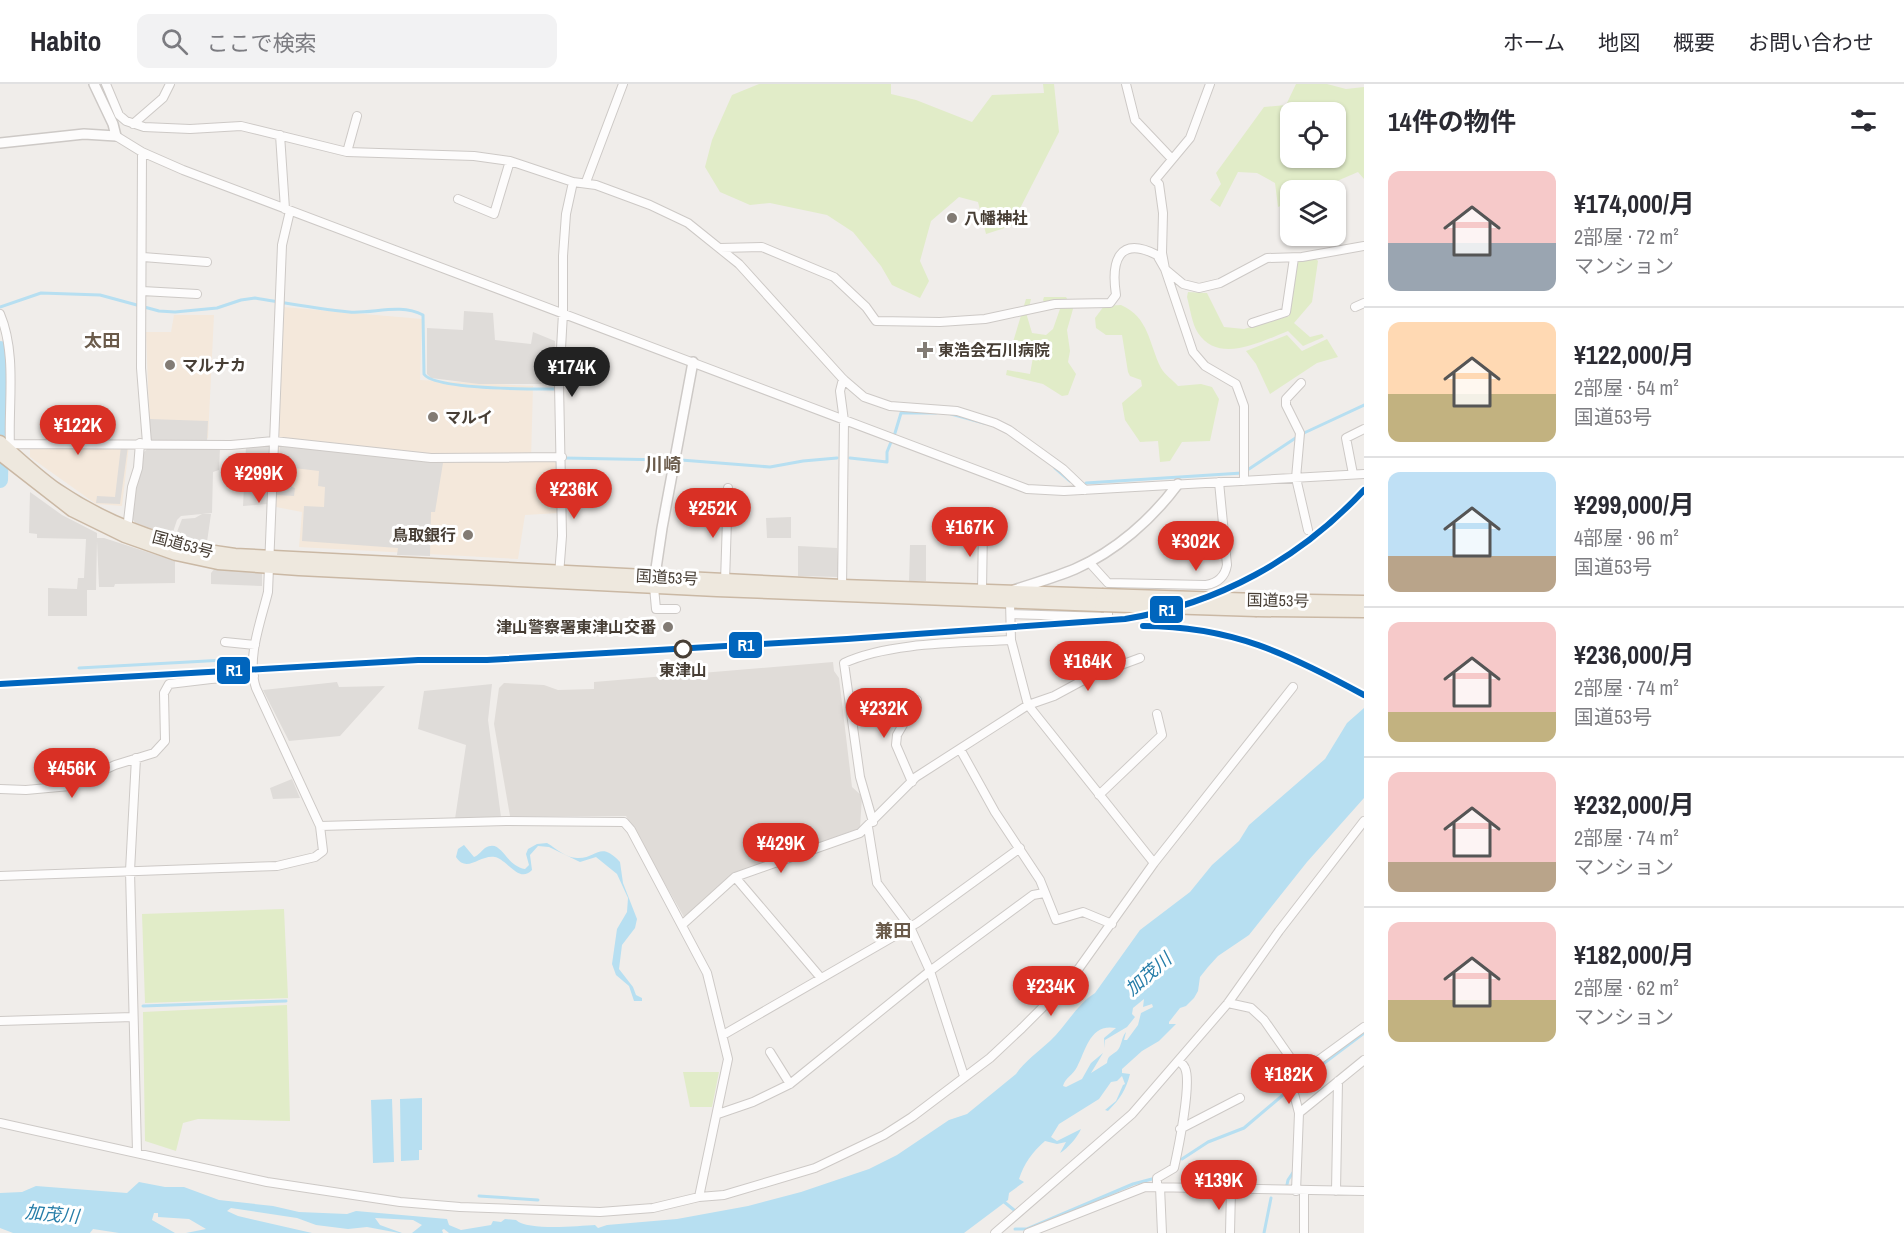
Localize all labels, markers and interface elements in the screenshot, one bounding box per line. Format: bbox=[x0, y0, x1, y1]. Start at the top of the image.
search box bbox=[137, 14, 557, 68]
text: Habito bbox=[30, 22, 101, 60]
icon: search bbox=[158, 25, 191, 58]
text: ここで検索 bbox=[206, 28, 316, 58]
text: ホーム bbox=[1503, 28, 1565, 57]
text: 地図 bbox=[1598, 28, 1640, 57]
text: 概要 bbox=[1673, 28, 1715, 57]
text: お問い合わせ bbox=[1748, 28, 1874, 57]
map controls bbox=[1280, 102, 1346, 246]
button: locate bbox=[1280, 102, 1346, 168]
text: 14件の物件 bbox=[1388, 104, 1516, 139]
icon: filters bbox=[1847, 104, 1880, 137]
button: layers bbox=[1280, 180, 1346, 246]
text: ¥174,000/月 bbox=[1574, 186, 1695, 221]
icon: home bbox=[1436, 195, 1508, 267]
place label: 八幡神社 bbox=[964, 207, 1028, 229]
marker: 八幡神社 bbox=[945, 211, 959, 225]
text: 2部屋 · 72 m² bbox=[1574, 223, 1679, 250]
text: マンション bbox=[1574, 252, 1674, 279]
district label: 太田 bbox=[84, 328, 120, 353]
text: ¥122,000/月 bbox=[1574, 337, 1695, 372]
place label: 東浩会石川病院 bbox=[938, 339, 1050, 361]
marker: 東浩会石川病院 bbox=[916, 341, 934, 359]
icon: home bbox=[1436, 346, 1508, 418]
pin: ¥174K bbox=[530, 347, 614, 398]
text: ¥174K bbox=[548, 353, 596, 380]
place label: マルナカ bbox=[182, 354, 246, 376]
marker: マルナカ bbox=[163, 358, 177, 372]
text: 2部屋 · 54 m² bbox=[1574, 374, 1679, 401]
text: 国道53号 bbox=[1574, 403, 1652, 430]
pin: ¥122K bbox=[36, 405, 120, 456]
place label: マルイ bbox=[445, 406, 493, 428]
marker: マルイ bbox=[426, 410, 440, 424]
text: ¥122K bbox=[54, 411, 102, 438]
district label: 川崎 bbox=[645, 452, 681, 477]
pin: ¥299K bbox=[217, 453, 301, 504]
text: ¥299K bbox=[235, 459, 283, 486]
pin: ¥236K bbox=[532, 469, 616, 520]
text: ¥236K bbox=[550, 475, 598, 502]
text: ¥299,000/月 bbox=[1574, 487, 1695, 522]
pin: ¥252K bbox=[671, 488, 755, 539]
text: ¥252K bbox=[689, 494, 737, 521]
icon: home bbox=[1436, 496, 1508, 568]
pin: ¥167K bbox=[928, 507, 1012, 558]
text: ¥167K bbox=[946, 513, 994, 540]
pin: ¥302K bbox=[1154, 521, 1238, 572]
place label: 鳥取銀行 bbox=[392, 524, 456, 546]
text: 4部屋 · 96 m² bbox=[1574, 524, 1679, 551]
street label: 国道53号 bbox=[150, 525, 216, 563]
text: ¥302K bbox=[1172, 527, 1220, 554]
marker: 鳥取銀行 bbox=[461, 528, 475, 542]
text: 国道53号 bbox=[1574, 553, 1652, 580]
street label: 国道53号 bbox=[635, 564, 699, 590]
street label: 国道53号 bbox=[1247, 588, 1309, 612]
line badge: R1 bbox=[1149, 595, 1184, 624]
text: R1 bbox=[1159, 599, 1176, 621]
place label: 津山警察署東津山交番 bbox=[496, 616, 656, 638]
marker: 津山警察署東津山交番 bbox=[661, 620, 675, 634]
line badge: R1 bbox=[728, 631, 763, 659]
text: R1 bbox=[738, 634, 755, 656]
text: ¥236,000/月 bbox=[1574, 637, 1695, 672]
marker: 東津山 bbox=[674, 640, 692, 658]
pin: ¥164K bbox=[1046, 641, 1130, 692]
icon: home bbox=[1436, 646, 1508, 718]
text: ¥164K bbox=[1064, 647, 1112, 674]
line badge: R1 bbox=[216, 656, 251, 685]
text: R1 bbox=[226, 659, 243, 681]
place label: 東津山 bbox=[659, 659, 707, 681]
text: 2部屋 · 74 m² bbox=[1574, 674, 1679, 701]
pin: ¥232K bbox=[842, 688, 926, 739]
text: ¥232K bbox=[860, 694, 908, 721]
text: 国道53号 bbox=[1574, 703, 1652, 730]
pin: ¥456K bbox=[30, 748, 114, 799]
text: ¥456K bbox=[48, 754, 96, 781]
text: ¥232,000/月 bbox=[1574, 787, 1695, 822]
icon: home bbox=[1436, 796, 1508, 868]
pin: ¥429K bbox=[739, 823, 823, 874]
text: 2部屋 · 74 m² bbox=[1574, 824, 1679, 851]
text: ¥429K bbox=[757, 829, 805, 856]
text: マンション bbox=[1574, 853, 1674, 880]
district label: 兼田 bbox=[875, 918, 911, 943]
text: ¥182,000/月 bbox=[1574, 937, 1695, 972]
water label: 加茂川 bbox=[1119, 946, 1178, 1001]
icon: home bbox=[1436, 946, 1508, 1018]
pin: ¥234K bbox=[1009, 966, 1093, 1017]
text: ¥234K bbox=[1027, 972, 1075, 999]
text: 2部屋 · 62 m² bbox=[1574, 974, 1679, 1001]
text: マンション bbox=[1574, 1003, 1674, 1030]
pin: ¥182K bbox=[1247, 1054, 1331, 1105]
text: ¥182K bbox=[1265, 1060, 1313, 1087]
pin: ¥139K bbox=[1177, 1160, 1261, 1211]
text: ¥139K bbox=[1195, 1166, 1243, 1193]
water label: 加茂川 bbox=[24, 1199, 82, 1229]

